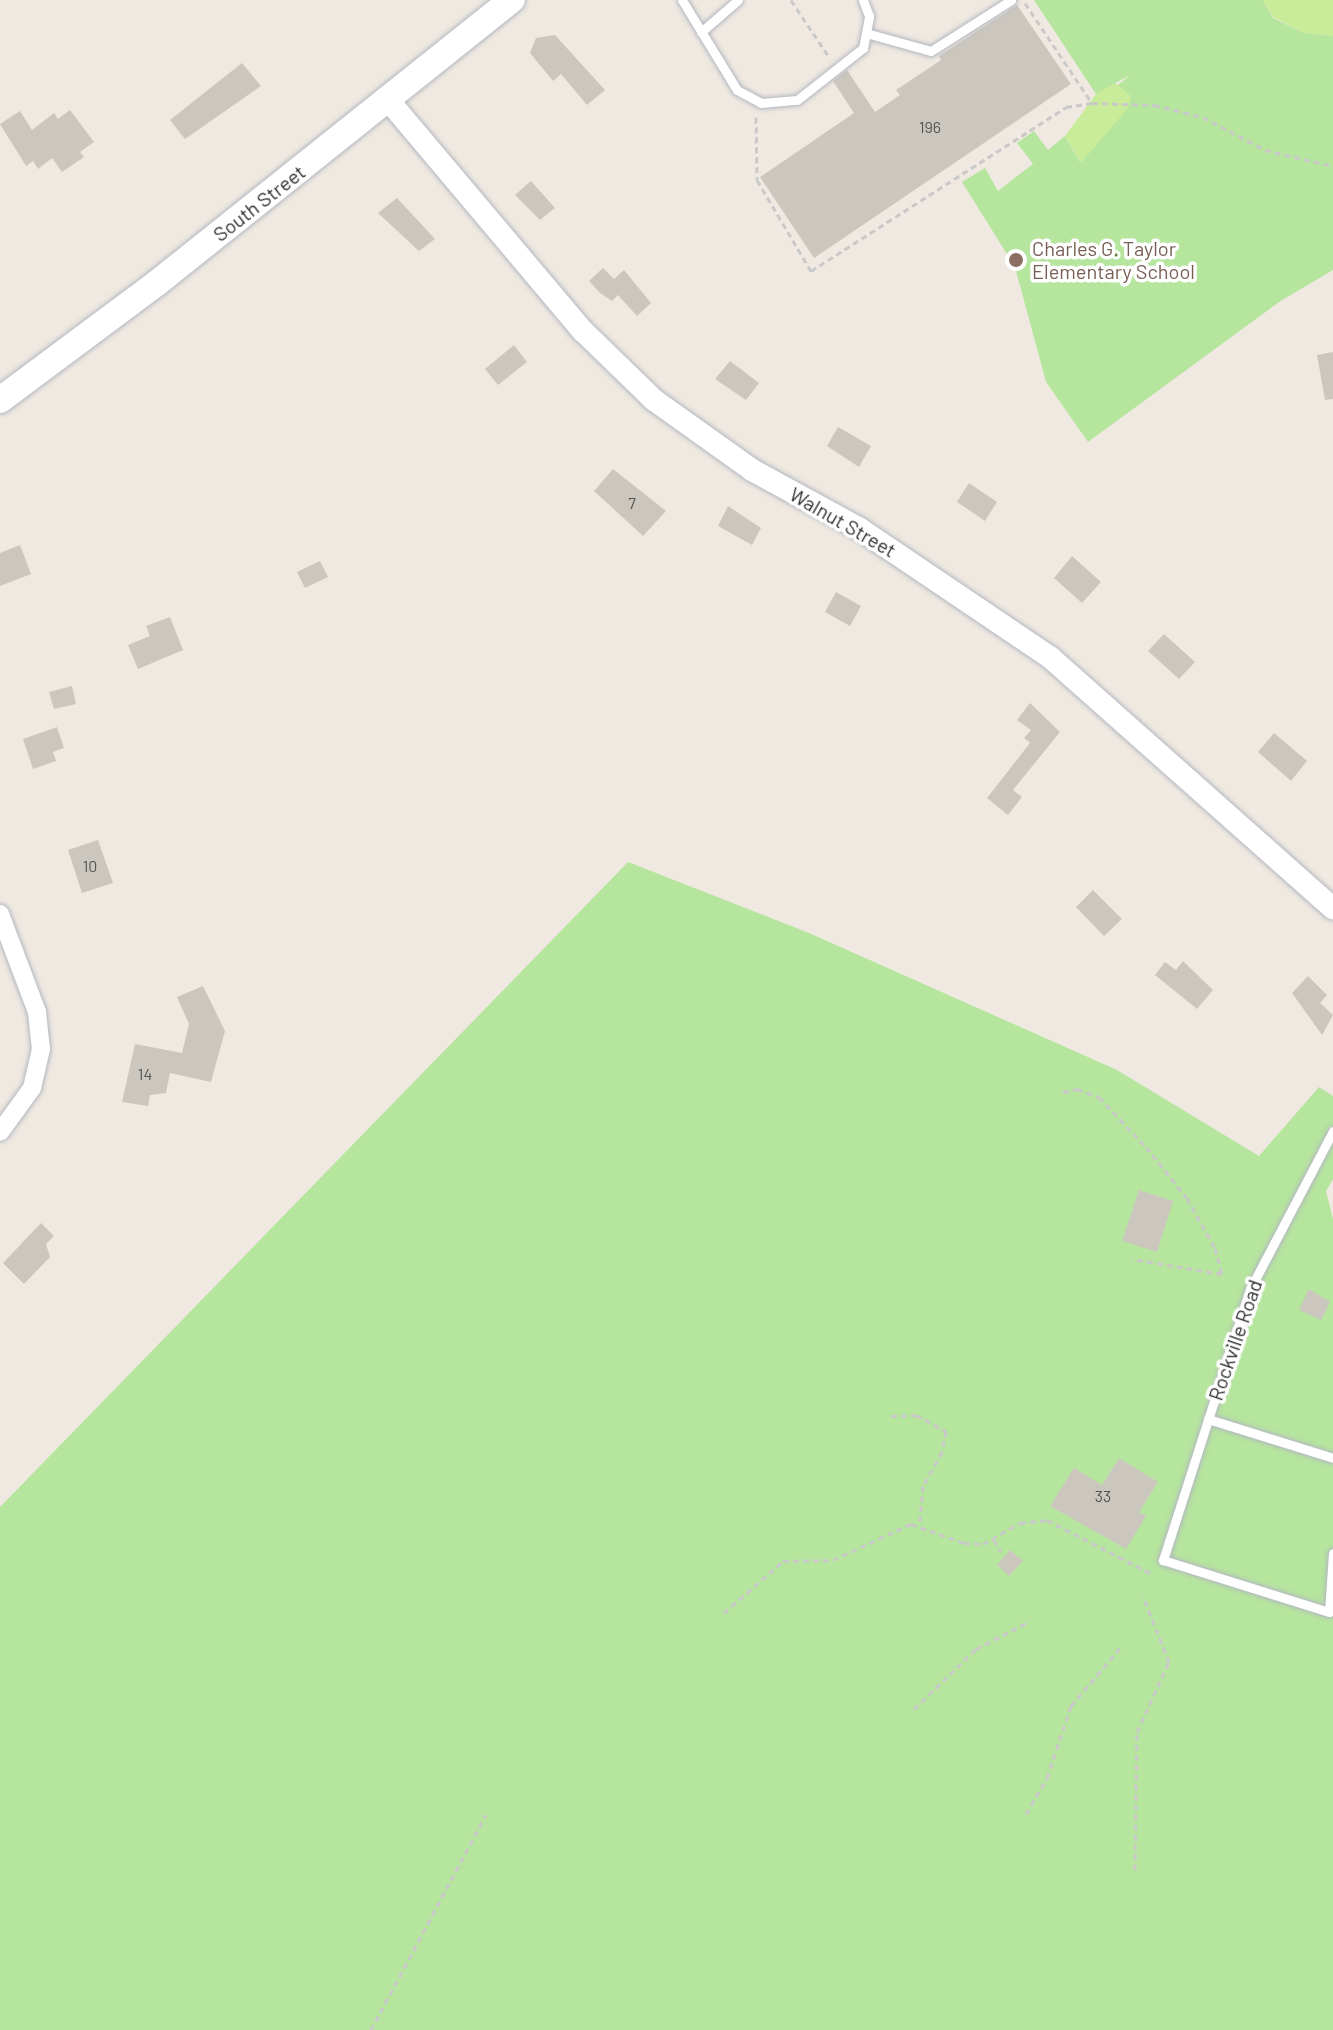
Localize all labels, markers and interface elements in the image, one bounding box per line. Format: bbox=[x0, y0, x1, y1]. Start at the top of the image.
house number: 196 bbox=[919, 117, 941, 137]
street label: South Street bbox=[208, 160, 310, 246]
place label: Charles G. Taylor Elementary School bbox=[1032, 236, 1195, 283]
marker: Charles G. Taylor Elementary School bbox=[1007, 251, 1025, 269]
street label: Walnut Street bbox=[786, 482, 900, 562]
house number: 7 bbox=[628, 493, 636, 513]
house number: 10 bbox=[83, 856, 97, 876]
house number: 14 bbox=[138, 1064, 152, 1084]
street label: Rockville Road bbox=[1203, 1276, 1267, 1404]
house number: 33 bbox=[1095, 1486, 1111, 1506]

